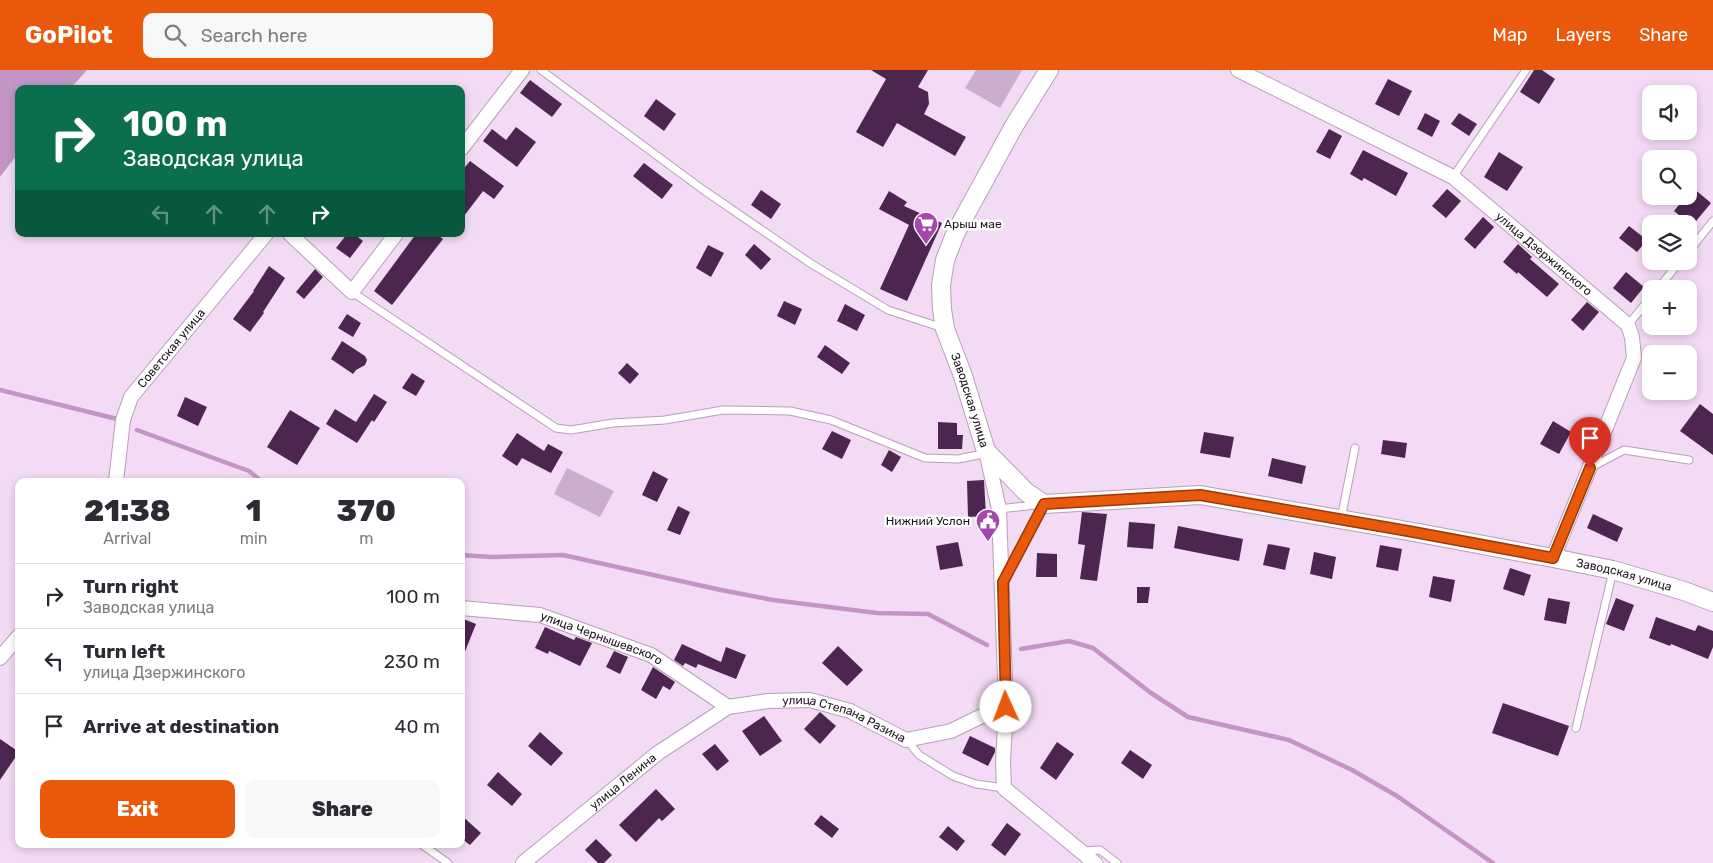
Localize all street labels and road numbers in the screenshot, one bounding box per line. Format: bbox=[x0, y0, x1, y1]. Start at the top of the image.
street label: улица Дзержинского bbox=[1493, 209, 1595, 299]
street label: Советская улица bbox=[135, 306, 208, 391]
street label: Заводская улица bbox=[948, 351, 992, 449]
street label: Заводская улица bbox=[1575, 556, 1674, 594]
street label: улица Чернышевского bbox=[538, 609, 665, 668]
street label: улица Степана Разина bbox=[782, 693, 908, 746]
street label: улица Ленина bbox=[587, 750, 659, 813]

